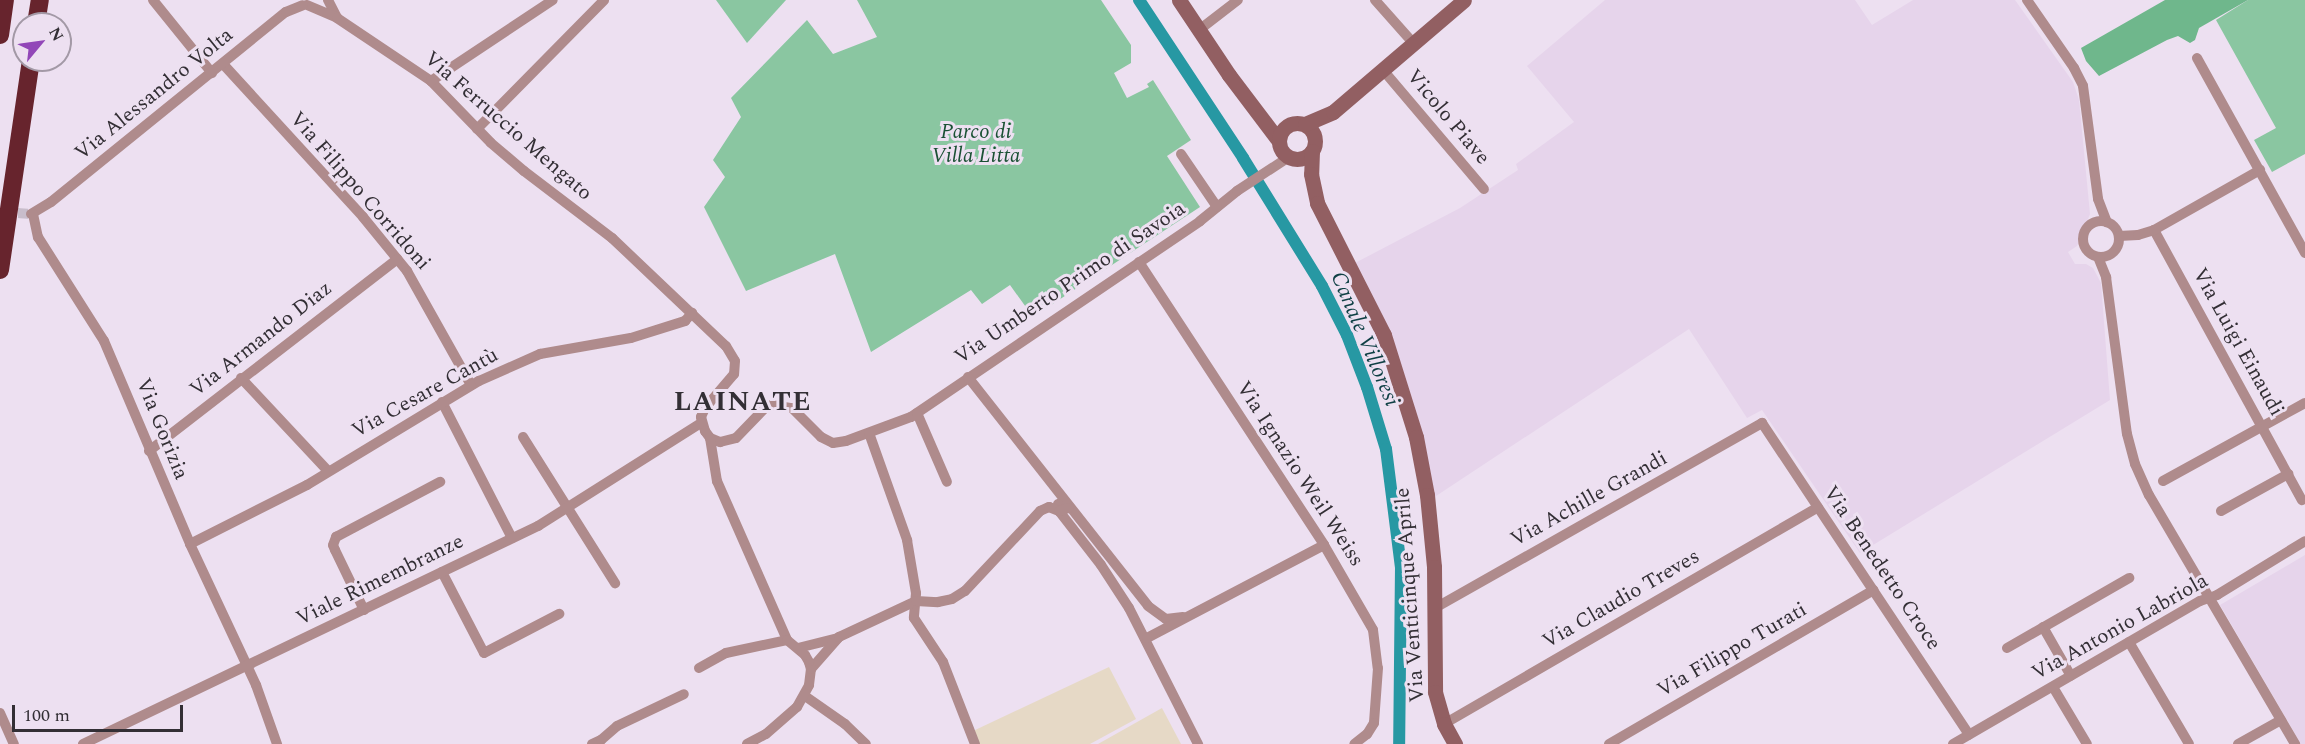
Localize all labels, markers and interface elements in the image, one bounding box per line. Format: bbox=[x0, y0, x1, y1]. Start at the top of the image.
north arrow bbox=[12, 12, 72, 72]
street label: Via Alessandro Volta bbox=[70, 22, 238, 166]
text: N bbox=[42, 23, 70, 46]
street label: Via Ferruccio Mengato bbox=[419, 46, 597, 206]
street label: Vicolo Piave bbox=[1401, 64, 1495, 170]
street label: Via Filippo Corridoni bbox=[284, 107, 436, 275]
park label: Parco di Villa Litta bbox=[932, 119, 1020, 169]
street label: Via Umberto Primo di Savoia bbox=[950, 196, 1190, 370]
street label: Via Luigi Einaudi bbox=[2187, 264, 2289, 420]
water label: Canale Villoresi bbox=[1325, 268, 1405, 410]
street label: Via Armando Diaz bbox=[185, 276, 337, 402]
street label: Via Cesare Cantù bbox=[348, 342, 502, 444]
street label: Via Gorizia bbox=[130, 375, 194, 483]
street label: Via Ignazio Weil Weiss bbox=[1231, 377, 1369, 571]
district label: LAINATE bbox=[674, 387, 812, 419]
street label: Via Achille Grandi bbox=[1506, 446, 1672, 552]
street label: Via Benedetto Croce bbox=[1818, 481, 1946, 655]
street label: Via Venticinque Aprile bbox=[1390, 487, 1430, 703]
street label: Viale Rimembranze bbox=[292, 529, 468, 631]
street label: Via Claudio Treves bbox=[1538, 544, 1704, 654]
street label: Via Antonio Labriola bbox=[2028, 568, 2212, 686]
street label: Via Filippo Turati bbox=[1653, 597, 1811, 703]
scale bar bbox=[15, 693, 186, 731]
text: 100 m bbox=[23, 702, 70, 729]

